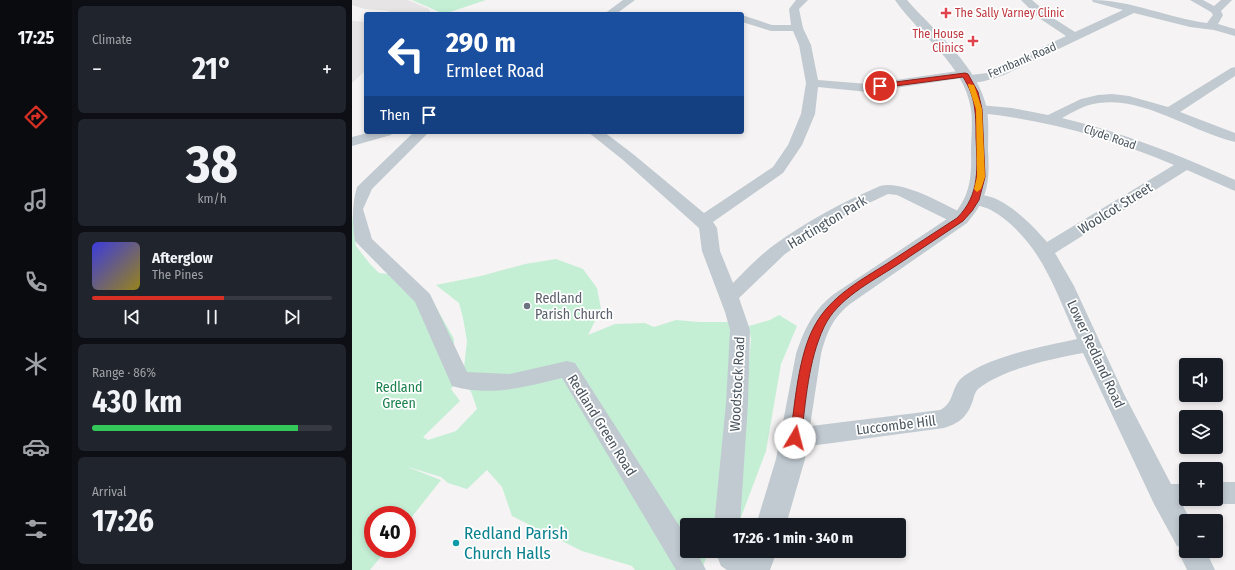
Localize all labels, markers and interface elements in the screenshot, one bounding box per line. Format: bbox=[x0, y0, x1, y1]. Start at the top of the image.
place label: The Sally Varney Clinic bbox=[955, 6, 1064, 20]
marker: The Sally Varney Clinic bbox=[940, 7, 952, 19]
text: 290 m bbox=[446, 26, 516, 59]
text: 17:25 bbox=[18, 27, 54, 49]
place label: The House Clinics bbox=[912, 27, 964, 55]
icon: left bbox=[380, 28, 432, 80]
text: Climate bbox=[92, 32, 132, 47]
marker: The House Clinics bbox=[967, 35, 979, 47]
street label: Fernbank Road bbox=[986, 39, 1058, 81]
text: 21° bbox=[192, 51, 232, 87]
text: − bbox=[92, 56, 102, 83]
text: + bbox=[322, 56, 332, 83]
text: Ermleet Road bbox=[446, 60, 544, 82]
pin bbox=[863, 69, 897, 103]
icon: arrive bbox=[869, 75, 891, 97]
icon: directions bbox=[22, 103, 50, 131]
icon: arrive bbox=[418, 104, 440, 126]
text: Then bbox=[380, 106, 410, 124]
street label: Clyde Road bbox=[1082, 122, 1138, 152]
text: 38 bbox=[186, 133, 238, 196]
street label: Woolcot Street bbox=[1075, 179, 1156, 238]
icon: music bbox=[22, 186, 50, 214]
text: km/h bbox=[198, 191, 227, 206]
street label: Hartington Park bbox=[784, 192, 870, 253]
text: Afterglow bbox=[152, 249, 213, 267]
text: The Pines bbox=[152, 267, 203, 282]
icon: phone bbox=[22, 268, 50, 296]
place label: Redland Parish Church bbox=[535, 290, 613, 323]
street label: Lower Redland Road bbox=[1063, 298, 1128, 411]
marker: Redland Parish Church bbox=[522, 301, 532, 311]
icon: previous bbox=[121, 306, 143, 328]
icon: pause bbox=[201, 306, 223, 328]
icon: next bbox=[281, 306, 303, 328]
street label: Woodstock Road bbox=[727, 336, 748, 432]
icon: climate bbox=[22, 350, 50, 378]
map controls bbox=[1179, 358, 1223, 558]
button: sound bbox=[1179, 358, 1223, 402]
text: Range · 86% bbox=[92, 365, 156, 380]
street label: Redland Green Road bbox=[563, 371, 640, 479]
park label: Redland Green bbox=[375, 379, 423, 412]
text: 430 km bbox=[92, 384, 182, 420]
button: layers bbox=[1179, 410, 1223, 454]
street label: Luccombe Hill bbox=[855, 412, 937, 439]
position arrow bbox=[774, 417, 816, 459]
icon: car bbox=[22, 433, 50, 461]
button: + bbox=[1179, 462, 1223, 506]
text: Arrival bbox=[92, 484, 126, 499]
text: 17:26 bbox=[92, 503, 154, 539]
speed limit sign: 40 bbox=[364, 506, 416, 558]
button: − bbox=[1179, 514, 1223, 558]
icon: filters bbox=[22, 515, 50, 543]
place label: Redland Parish Church Halls bbox=[464, 523, 568, 564]
text: 17:26 · 1 min · 340 m bbox=[733, 529, 853, 547]
marker: Redland Parish Church Halls bbox=[451, 538, 461, 548]

